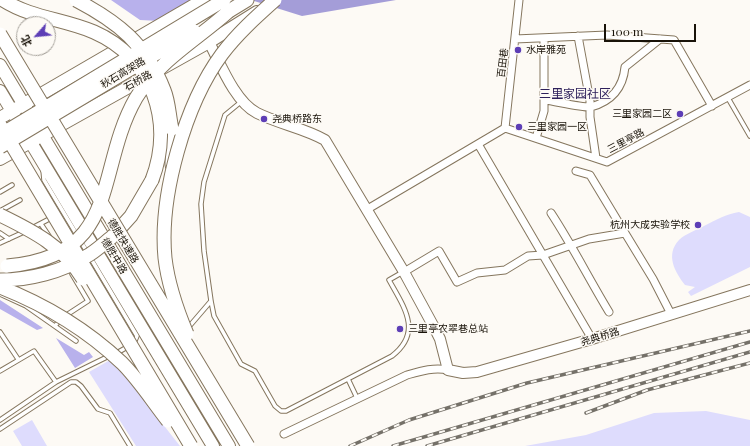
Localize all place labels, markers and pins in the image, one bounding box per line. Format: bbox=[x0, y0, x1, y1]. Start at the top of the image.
place label: 水岸雅苑 bbox=[526, 44, 566, 56]
marker: 水岸雅苑 bbox=[513, 45, 523, 55]
place label: 三里家园二区 bbox=[612, 108, 672, 120]
marker: 三里家园二区 bbox=[675, 109, 685, 119]
place label: 尧典桥路东 bbox=[272, 113, 322, 125]
marker: 尧典桥路东 bbox=[259, 114, 269, 124]
place label: 三里家园一区 bbox=[527, 121, 587, 133]
marker: 三里家园一区 bbox=[514, 122, 524, 132]
place label: 杭州大成实验学校 bbox=[610, 219, 690, 231]
marker: 杭州大成实验学校 bbox=[693, 220, 703, 230]
place label: 三里亭农翠巷总站 bbox=[408, 323, 488, 335]
marker: 三里亭农翠巷总站 bbox=[395, 324, 405, 334]

